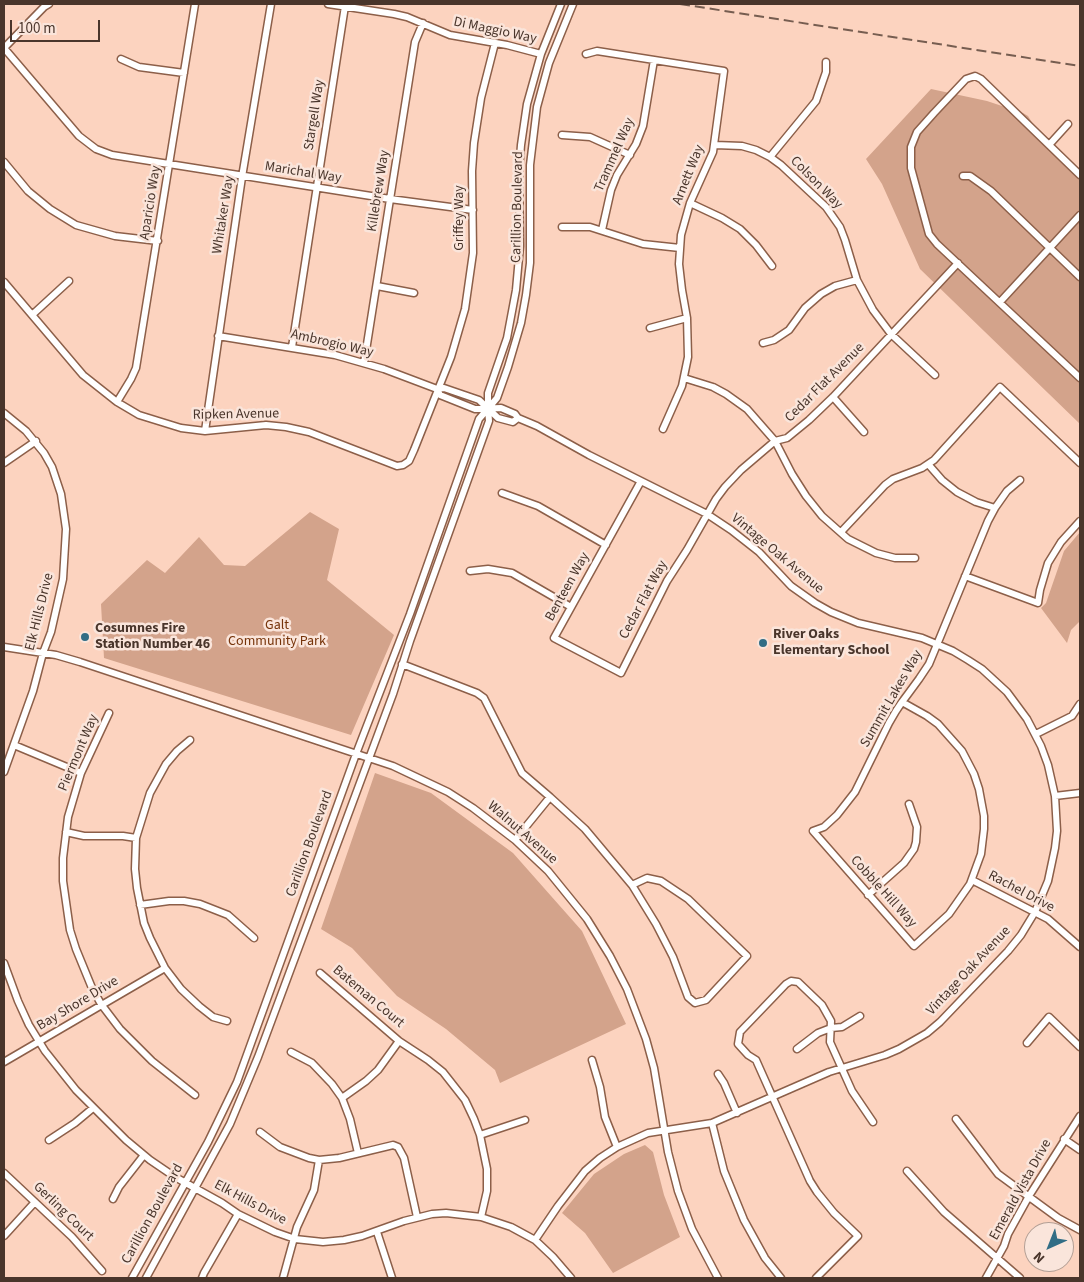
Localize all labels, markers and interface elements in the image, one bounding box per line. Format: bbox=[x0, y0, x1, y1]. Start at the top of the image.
scale bar bbox=[12, 10, 102, 42]
street label: Di Maggio Way bbox=[452, 14, 538, 48]
text: 100 m bbox=[18, 18, 56, 39]
street label: Stargell Way bbox=[301, 78, 329, 152]
street label: Trammel Way bbox=[591, 115, 639, 195]
street label: Arnett Way bbox=[669, 143, 709, 207]
street label: Killebrew Way bbox=[364, 149, 394, 233]
street label: Carillion Boulevard bbox=[509, 151, 527, 263]
street label: Colson Way bbox=[786, 153, 846, 213]
street label: Marichal Way bbox=[263, 159, 343, 187]
street label: Aparicio Way bbox=[137, 165, 165, 241]
street label: Whitaker Way bbox=[210, 175, 238, 255]
street label: Griffey Way bbox=[452, 185, 468, 251]
street label: Ambrogio Way bbox=[289, 326, 375, 362]
street label: Cedar Flat Avenue bbox=[782, 340, 868, 426]
street label: Ripken Avenue bbox=[193, 406, 279, 424]
street label: Vintage Oak Avenue bbox=[727, 510, 827, 598]
street label: Benteen Way bbox=[542, 550, 594, 624]
street label: Cedar Flat Way bbox=[616, 558, 672, 642]
street label: Elk Hills Drive bbox=[22, 571, 58, 653]
park label: Galt Community Park bbox=[228, 618, 326, 650]
place label: Cosumnes Fire Station Number 46 bbox=[95, 621, 210, 654]
place label: River Oaks Elementary School bbox=[773, 627, 889, 660]
marker: Cosumnes Fire Station Number 46 bbox=[79, 631, 91, 643]
marker: River Oaks Elementary School bbox=[757, 637, 769, 649]
street label: Summit Lakes Way bbox=[857, 647, 927, 751]
street label: Piermont Way bbox=[55, 712, 103, 794]
street label: Carillion Boulevard bbox=[283, 789, 337, 899]
street label: Walnut Avenue bbox=[484, 798, 560, 868]
street label: Cobble Hill Way bbox=[846, 852, 920, 932]
street label: Rachel Drive bbox=[985, 868, 1057, 916]
street label: Vintage Oak Avenue bbox=[923, 923, 1015, 1019]
street label: Bateman Court bbox=[329, 962, 407, 1032]
street label: Bay Shore Drive bbox=[34, 973, 122, 1035]
street label: Emerald Vista Drive bbox=[986, 1137, 1056, 1243]
street label: Carillion Boulevard bbox=[119, 1161, 187, 1267]
street label: Elk Hills Drive bbox=[211, 1177, 289, 1229]
street label: Gerling Court bbox=[29, 1179, 97, 1245]
north arrow bbox=[1024, 1222, 1074, 1272]
text: N bbox=[1029, 1247, 1050, 1267]

